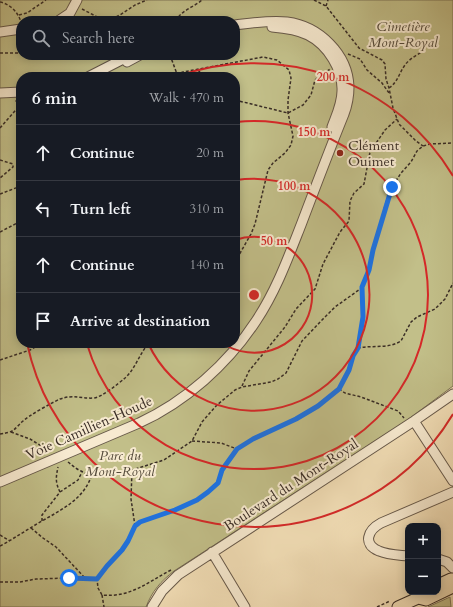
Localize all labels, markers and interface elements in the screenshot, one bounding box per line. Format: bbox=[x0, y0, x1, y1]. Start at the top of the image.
search box bbox=[16, 16, 240, 60]
park label: Cimetière Mont-Royal bbox=[368, 17, 439, 52]
icon: search bbox=[30, 27, 52, 49]
text: Search here bbox=[62, 28, 135, 48]
text: 200 m bbox=[317, 69, 350, 85]
text: 6 min bbox=[32, 87, 77, 110]
text: Walk · 470 m bbox=[149, 89, 224, 107]
text: 150 m bbox=[298, 124, 331, 140]
place label: Clément Ouimet bbox=[348, 136, 400, 171]
icon: ahead bbox=[32, 142, 54, 164]
text: Continue bbox=[70, 143, 135, 163]
text: 20 m bbox=[196, 144, 224, 162]
marker: Clément Ouimet bbox=[335, 148, 345, 158]
text: 100 m bbox=[278, 178, 311, 194]
route end bbox=[383, 178, 401, 196]
icon: left bbox=[32, 198, 54, 220]
text: Turn left bbox=[70, 199, 131, 219]
text: 310 m bbox=[190, 200, 224, 218]
text: 50 m bbox=[261, 233, 288, 249]
icon: ahead bbox=[32, 254, 54, 276]
text: Continue bbox=[70, 255, 135, 275]
text: 140 m bbox=[190, 256, 224, 274]
centre of rings bbox=[247, 288, 261, 302]
icon: arrive bbox=[32, 310, 54, 332]
text: Arrive at destination bbox=[70, 311, 210, 331]
street label: Voie Camillien-Houde bbox=[23, 391, 155, 465]
street label: Boulevard du Mont-Royal bbox=[220, 434, 362, 536]
park label: Parc du Mont-Royal bbox=[85, 446, 156, 481]
map controls bbox=[405, 523, 441, 595]
button: + bbox=[405, 523, 441, 559]
button: − bbox=[405, 559, 441, 595]
route start bbox=[60, 569, 78, 587]

